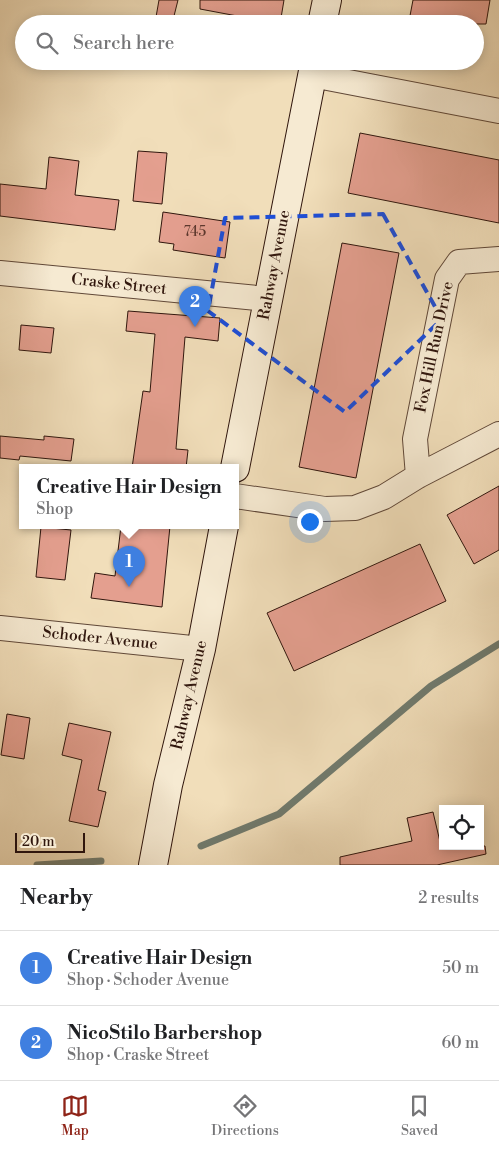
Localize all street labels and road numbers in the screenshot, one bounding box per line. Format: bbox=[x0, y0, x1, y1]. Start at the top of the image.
street label: Rahway Avenue bbox=[254, 208, 294, 322]
street label: Craske Street bbox=[70, 269, 168, 299]
street label: Fox Hill Run Drive bbox=[410, 279, 458, 415]
street label: Schoder Avenue bbox=[41, 622, 159, 654]
street label: Rahway Avenue bbox=[167, 638, 211, 752]

